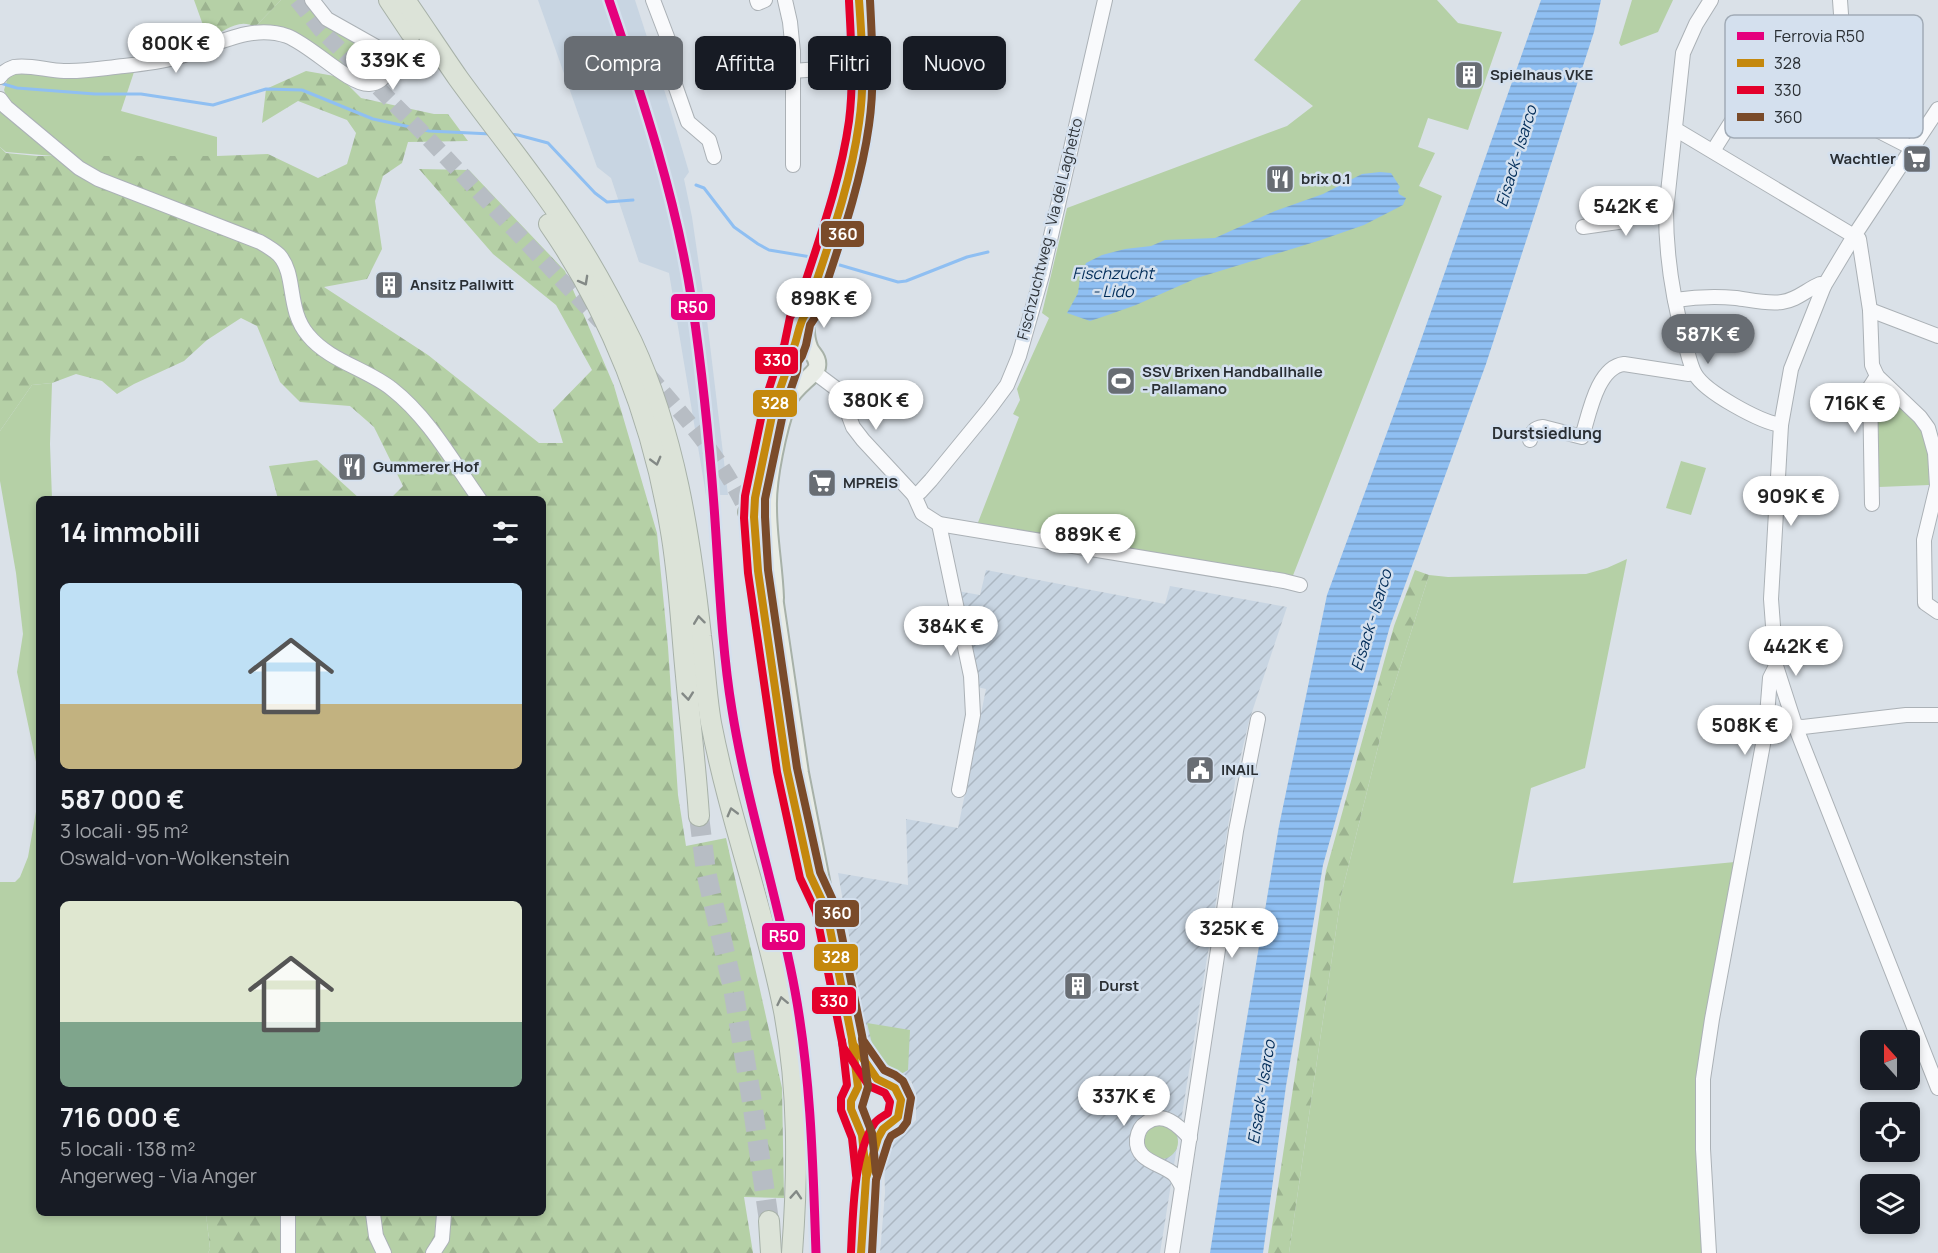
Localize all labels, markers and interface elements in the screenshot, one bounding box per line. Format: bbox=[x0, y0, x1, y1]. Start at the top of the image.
legend bbox=[1725, 15, 1923, 138]
pin: 800K € bbox=[127, 23, 225, 74]
text: Ferrovia R50 bbox=[1774, 25, 1865, 47]
text: 800K € bbox=[142, 29, 210, 56]
chip: Compra bbox=[564, 36, 683, 90]
chip: Affitta bbox=[695, 36, 796, 90]
chip: Filtri bbox=[808, 36, 891, 90]
chip: Nuovo bbox=[903, 36, 1006, 90]
pin: 339K € bbox=[344, 40, 442, 91]
text: 339K € bbox=[360, 46, 426, 73]
text: 328 bbox=[1774, 52, 1801, 74]
building icon: Spielhaus VKE bbox=[1453, 59, 1485, 91]
place label: Spielhaus VKE bbox=[1490, 64, 1593, 85]
text: 330 bbox=[1774, 79, 1801, 101]
water label: Eisack - Isarco bbox=[1490, 101, 1542, 209]
text: 360 bbox=[1774, 106, 1803, 128]
street label: Fischzuchtweg - Via del Laghetto bbox=[1012, 116, 1087, 342]
supermarket icon: Wachtler bbox=[1901, 143, 1933, 175]
place label: Wachtler bbox=[1830, 148, 1896, 169]
restaurant icon: brix 0.1 bbox=[1264, 163, 1296, 195]
place label: brix 0.1 bbox=[1301, 168, 1351, 189]
pin: 542K € bbox=[1577, 186, 1675, 237]
text: 542K € bbox=[1593, 192, 1659, 219]
line badge: 360 bbox=[820, 220, 865, 248]
text: 360 bbox=[828, 223, 858, 245]
water label: Fischzucht - Lido bbox=[1072, 262, 1155, 302]
building icon: Ansitz Pallwitt bbox=[373, 269, 405, 301]
place label: Ansitz Pallwitt bbox=[410, 274, 514, 295]
one-way arrow bbox=[577, 275, 588, 285]
pin: 898K € bbox=[775, 278, 873, 329]
text: 898K € bbox=[790, 284, 858, 311]
line badge: R50 bbox=[670, 293, 716, 321]
text: R50 bbox=[678, 296, 708, 318]
pin: 587K € bbox=[1659, 314, 1757, 365]
text: 587K € bbox=[1676, 320, 1740, 347]
line badge: 330 bbox=[754, 346, 799, 375]
text: 330 bbox=[762, 349, 792, 371]
place label: SSV Brixen Handballhalle - Pallamano bbox=[1142, 361, 1323, 399]
sports icon: SSV Brixen Handballhalle - Pallamano bbox=[1105, 365, 1137, 397]
pin: 380K € bbox=[827, 380, 925, 431]
pin: 716K € bbox=[1806, 383, 1904, 434]
text: 380K € bbox=[842, 386, 910, 413]
line badge: 328 bbox=[752, 389, 798, 418]
text: 716K € bbox=[1824, 389, 1886, 416]
text: 328 bbox=[761, 392, 789, 414]
district label: Durstsiedlung bbox=[1492, 422, 1602, 444]
restaurant icon: Gummerer Hof bbox=[336, 451, 368, 483]
one-way arrow bbox=[649, 455, 661, 466]
place label: Gummerer Hof bbox=[373, 456, 479, 477]
supermarket icon: MPREIS bbox=[806, 467, 838, 499]
place label: MPREIS bbox=[843, 472, 898, 493]
pin: 909K € bbox=[1742, 476, 1840, 527]
text: 909K € bbox=[1757, 482, 1825, 509]
text: 14 immobili bbox=[60, 514, 200, 550]
pin: 889K € bbox=[1039, 514, 1137, 565]
icon: filters bbox=[489, 516, 522, 549]
text: 889K € bbox=[1054, 520, 1122, 547]
water label: Eisack - Isarco bbox=[1345, 565, 1397, 673]
pin: 384K € bbox=[902, 606, 1000, 657]
text: 384K € bbox=[918, 612, 984, 639]
one-way arrow bbox=[694, 616, 706, 625]
icon: home bbox=[237, 622, 345, 730]
pin: 442K € bbox=[1747, 626, 1845, 677]
text: 442K € bbox=[1763, 632, 1829, 659]
one-way arrow bbox=[681, 691, 694, 700]
pin: 508K € bbox=[1696, 705, 1794, 756]
text: 508K € bbox=[1711, 711, 1779, 738]
public building icon: INAIL bbox=[1184, 754, 1216, 786]
place label: INAIL bbox=[1221, 759, 1258, 780]
text: 587 000 € bbox=[60, 781, 185, 817]
one-way arrow bbox=[727, 807, 739, 818]
text: 3 locali · 95 m² bbox=[60, 817, 188, 844]
text: Oswald-von-Wolkenstein bbox=[60, 844, 290, 871]
line badge: 360 bbox=[814, 899, 860, 928]
text: 360 bbox=[822, 902, 852, 924]
pin: 325K € bbox=[1183, 908, 1281, 959]
text: 325K € bbox=[1199, 914, 1265, 941]
line badge: R50 bbox=[761, 922, 806, 951]
text: R50 bbox=[769, 925, 799, 947]
icon: home bbox=[237, 940, 345, 1048]
line badge: 328 bbox=[813, 943, 859, 972]
text: 328 bbox=[822, 946, 850, 968]
building icon: Durst bbox=[1062, 970, 1094, 1002]
place label: Durst bbox=[1099, 975, 1139, 996]
line badge: 330 bbox=[811, 986, 857, 1015]
text: 330 bbox=[819, 990, 849, 1012]
one-way arrow bbox=[776, 996, 789, 1006]
north arrow bbox=[1860, 1030, 1920, 1090]
map controls bbox=[1860, 1030, 1920, 1234]
water label: Eisack - Isarco bbox=[1242, 1037, 1280, 1145]
pin: 337K € bbox=[1075, 1076, 1173, 1127]
text: 337K € bbox=[1092, 1082, 1156, 1109]
text: 716 000 € bbox=[60, 1099, 181, 1135]
button: locate bbox=[1860, 1102, 1920, 1162]
text: 5 locali · 138 m² bbox=[60, 1135, 195, 1162]
text: Angerweg - Via Anger bbox=[60, 1162, 257, 1189]
button: layers bbox=[1860, 1174, 1920, 1234]
one-way arrow bbox=[789, 1190, 802, 1199]

